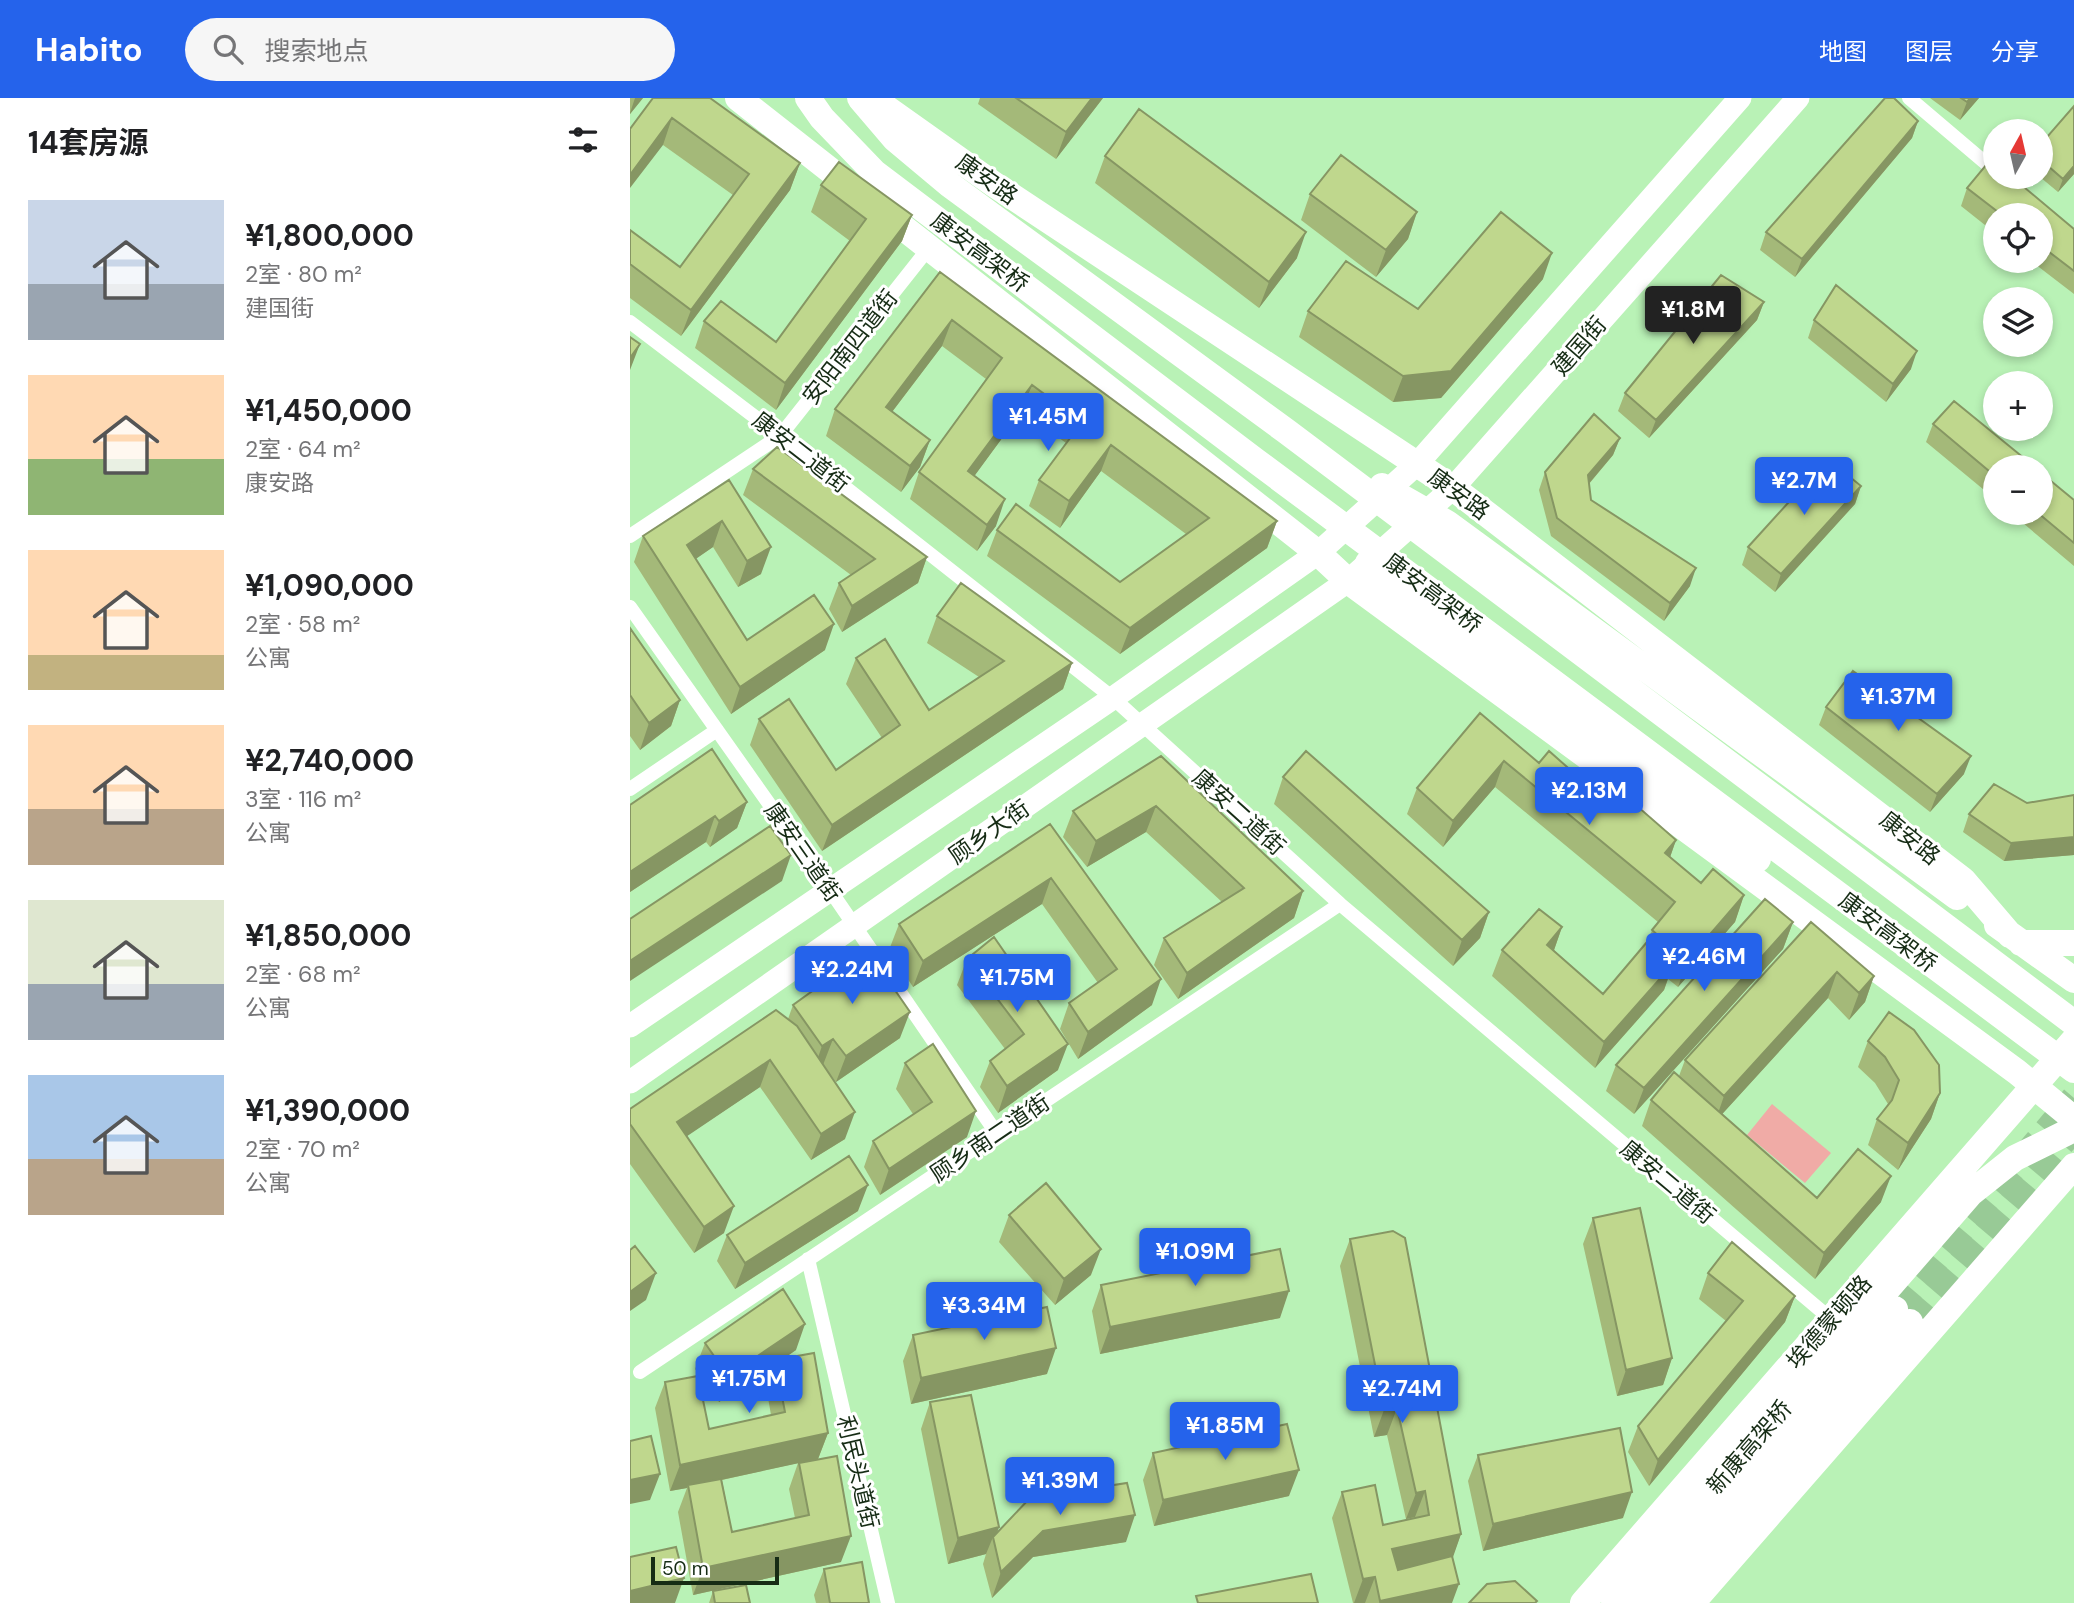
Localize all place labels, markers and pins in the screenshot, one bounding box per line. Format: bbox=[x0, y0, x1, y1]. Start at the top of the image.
pin: ¥1.8M bbox=[1644, 286, 1742, 346]
pin: ¥1.45M bbox=[991, 394, 1105, 453]
pin: ¥2.7M bbox=[1755, 458, 1853, 517]
pin: ¥1.37M bbox=[1841, 674, 1955, 733]
pin: ¥2.13M bbox=[1532, 768, 1646, 827]
pin: ¥2.46M bbox=[1647, 934, 1761, 993]
pin: ¥2.24M bbox=[795, 946, 909, 1006]
pin: ¥1.75M bbox=[960, 954, 1074, 1014]
pin: ¥1.09M bbox=[1138, 1228, 1252, 1288]
pin: ¥3.34M bbox=[927, 1282, 1041, 1342]
pin: ¥1.75M bbox=[692, 1356, 806, 1415]
pin: ¥2.74M bbox=[1345, 1366, 1459, 1425]
pin: ¥1.85M bbox=[1168, 1402, 1282, 1462]
pin: ¥1.39M bbox=[1003, 1458, 1117, 1517]

